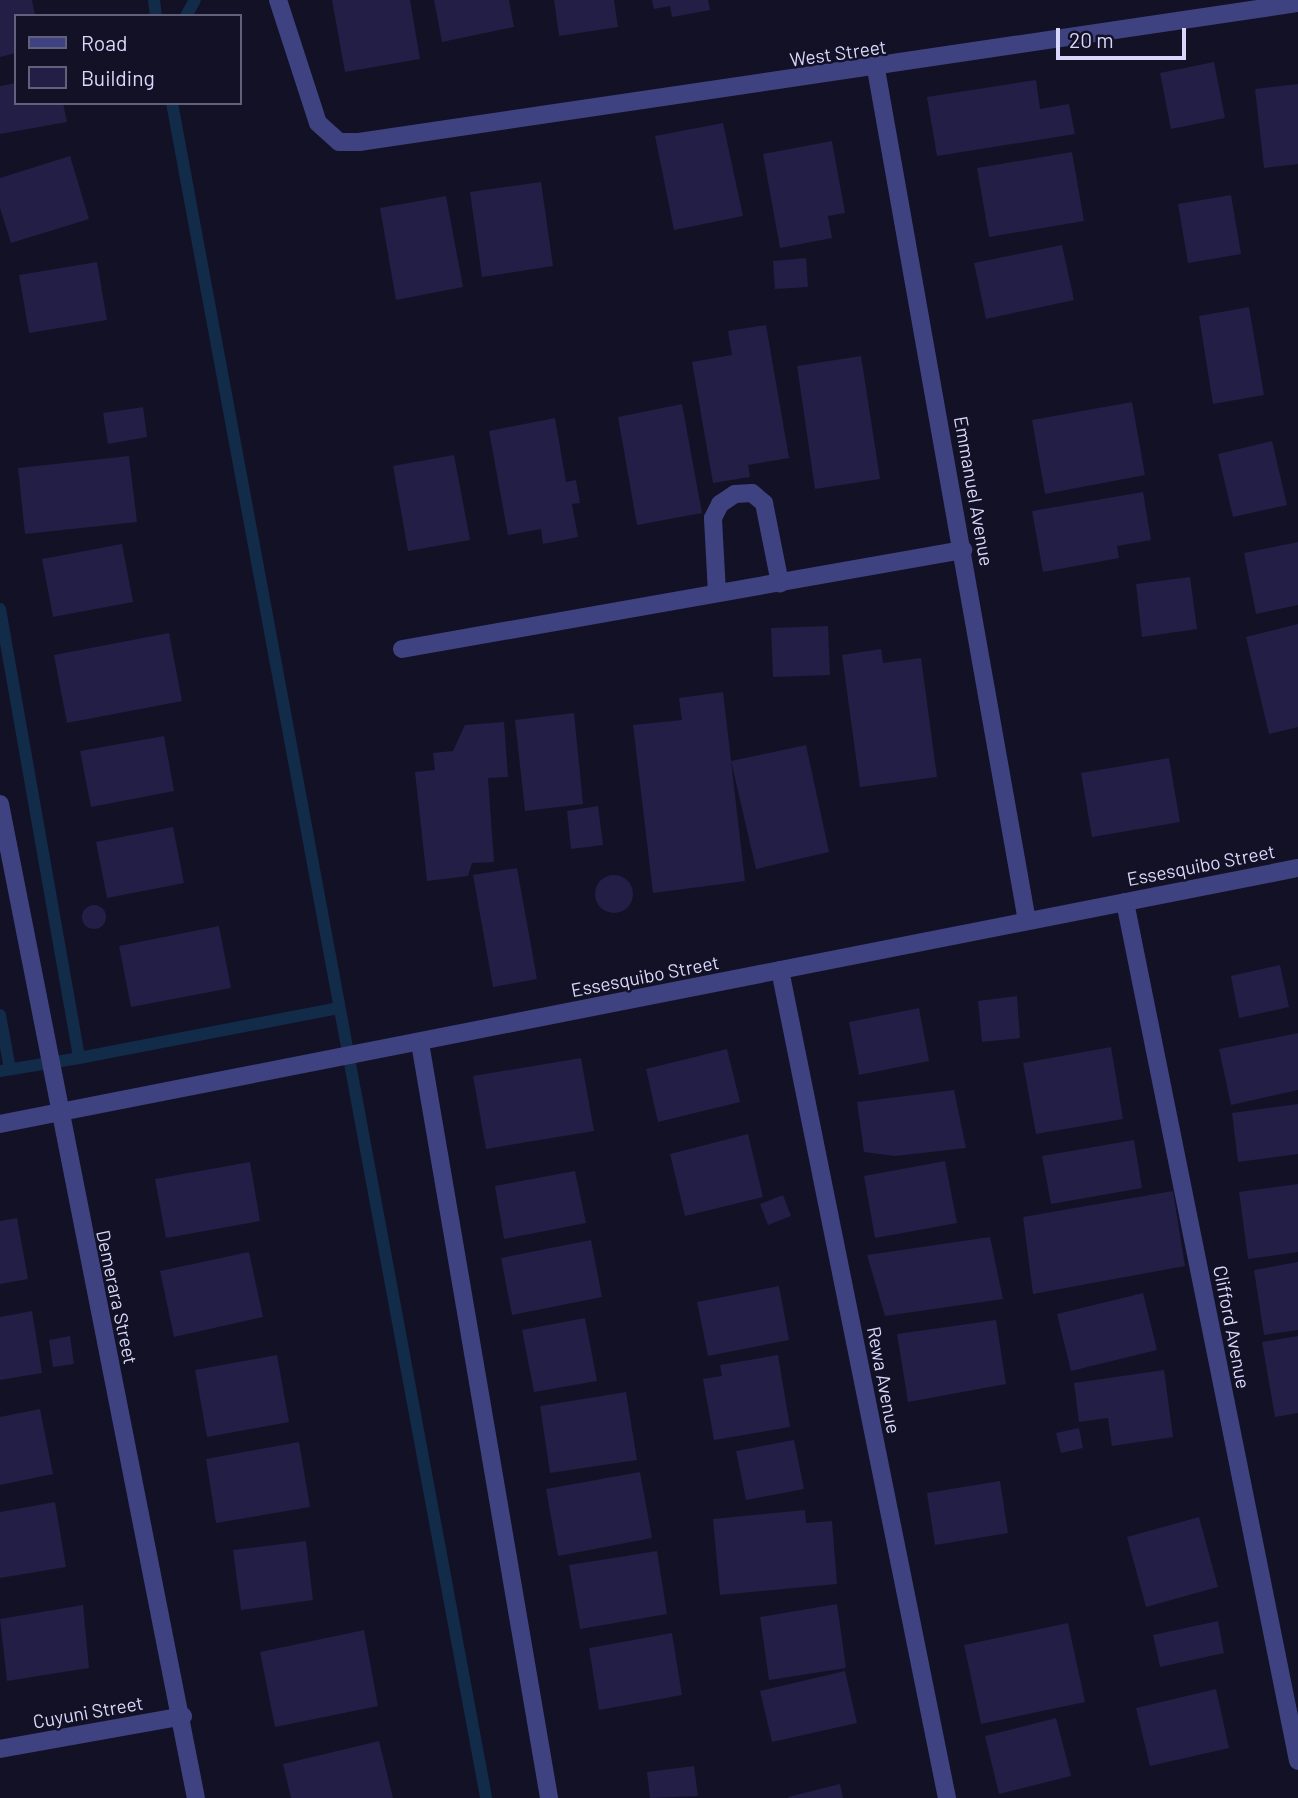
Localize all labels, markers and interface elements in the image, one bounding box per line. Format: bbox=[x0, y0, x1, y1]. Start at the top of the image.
legend bbox=[14, 14, 242, 105]
scale bar bbox=[1060, 14, 1190, 58]
text: 20 m bbox=[1069, 27, 1114, 52]
text: Road bbox=[81, 30, 127, 55]
street label: West Street bbox=[788, 35, 888, 71]
text: Building bbox=[81, 65, 155, 90]
street label: Emmanuel Avenue bbox=[950, 414, 998, 568]
street label: Essesquibo Street bbox=[1125, 839, 1277, 891]
street label: Essesquibo Street bbox=[569, 950, 721, 1002]
street label: Demerara Street bbox=[92, 1228, 142, 1366]
street label: Clifford Avenue bbox=[1209, 1263, 1255, 1391]
street label: Rewa Avenue bbox=[862, 1324, 906, 1436]
street label: Cuyuni Street bbox=[31, 1691, 145, 1733]

